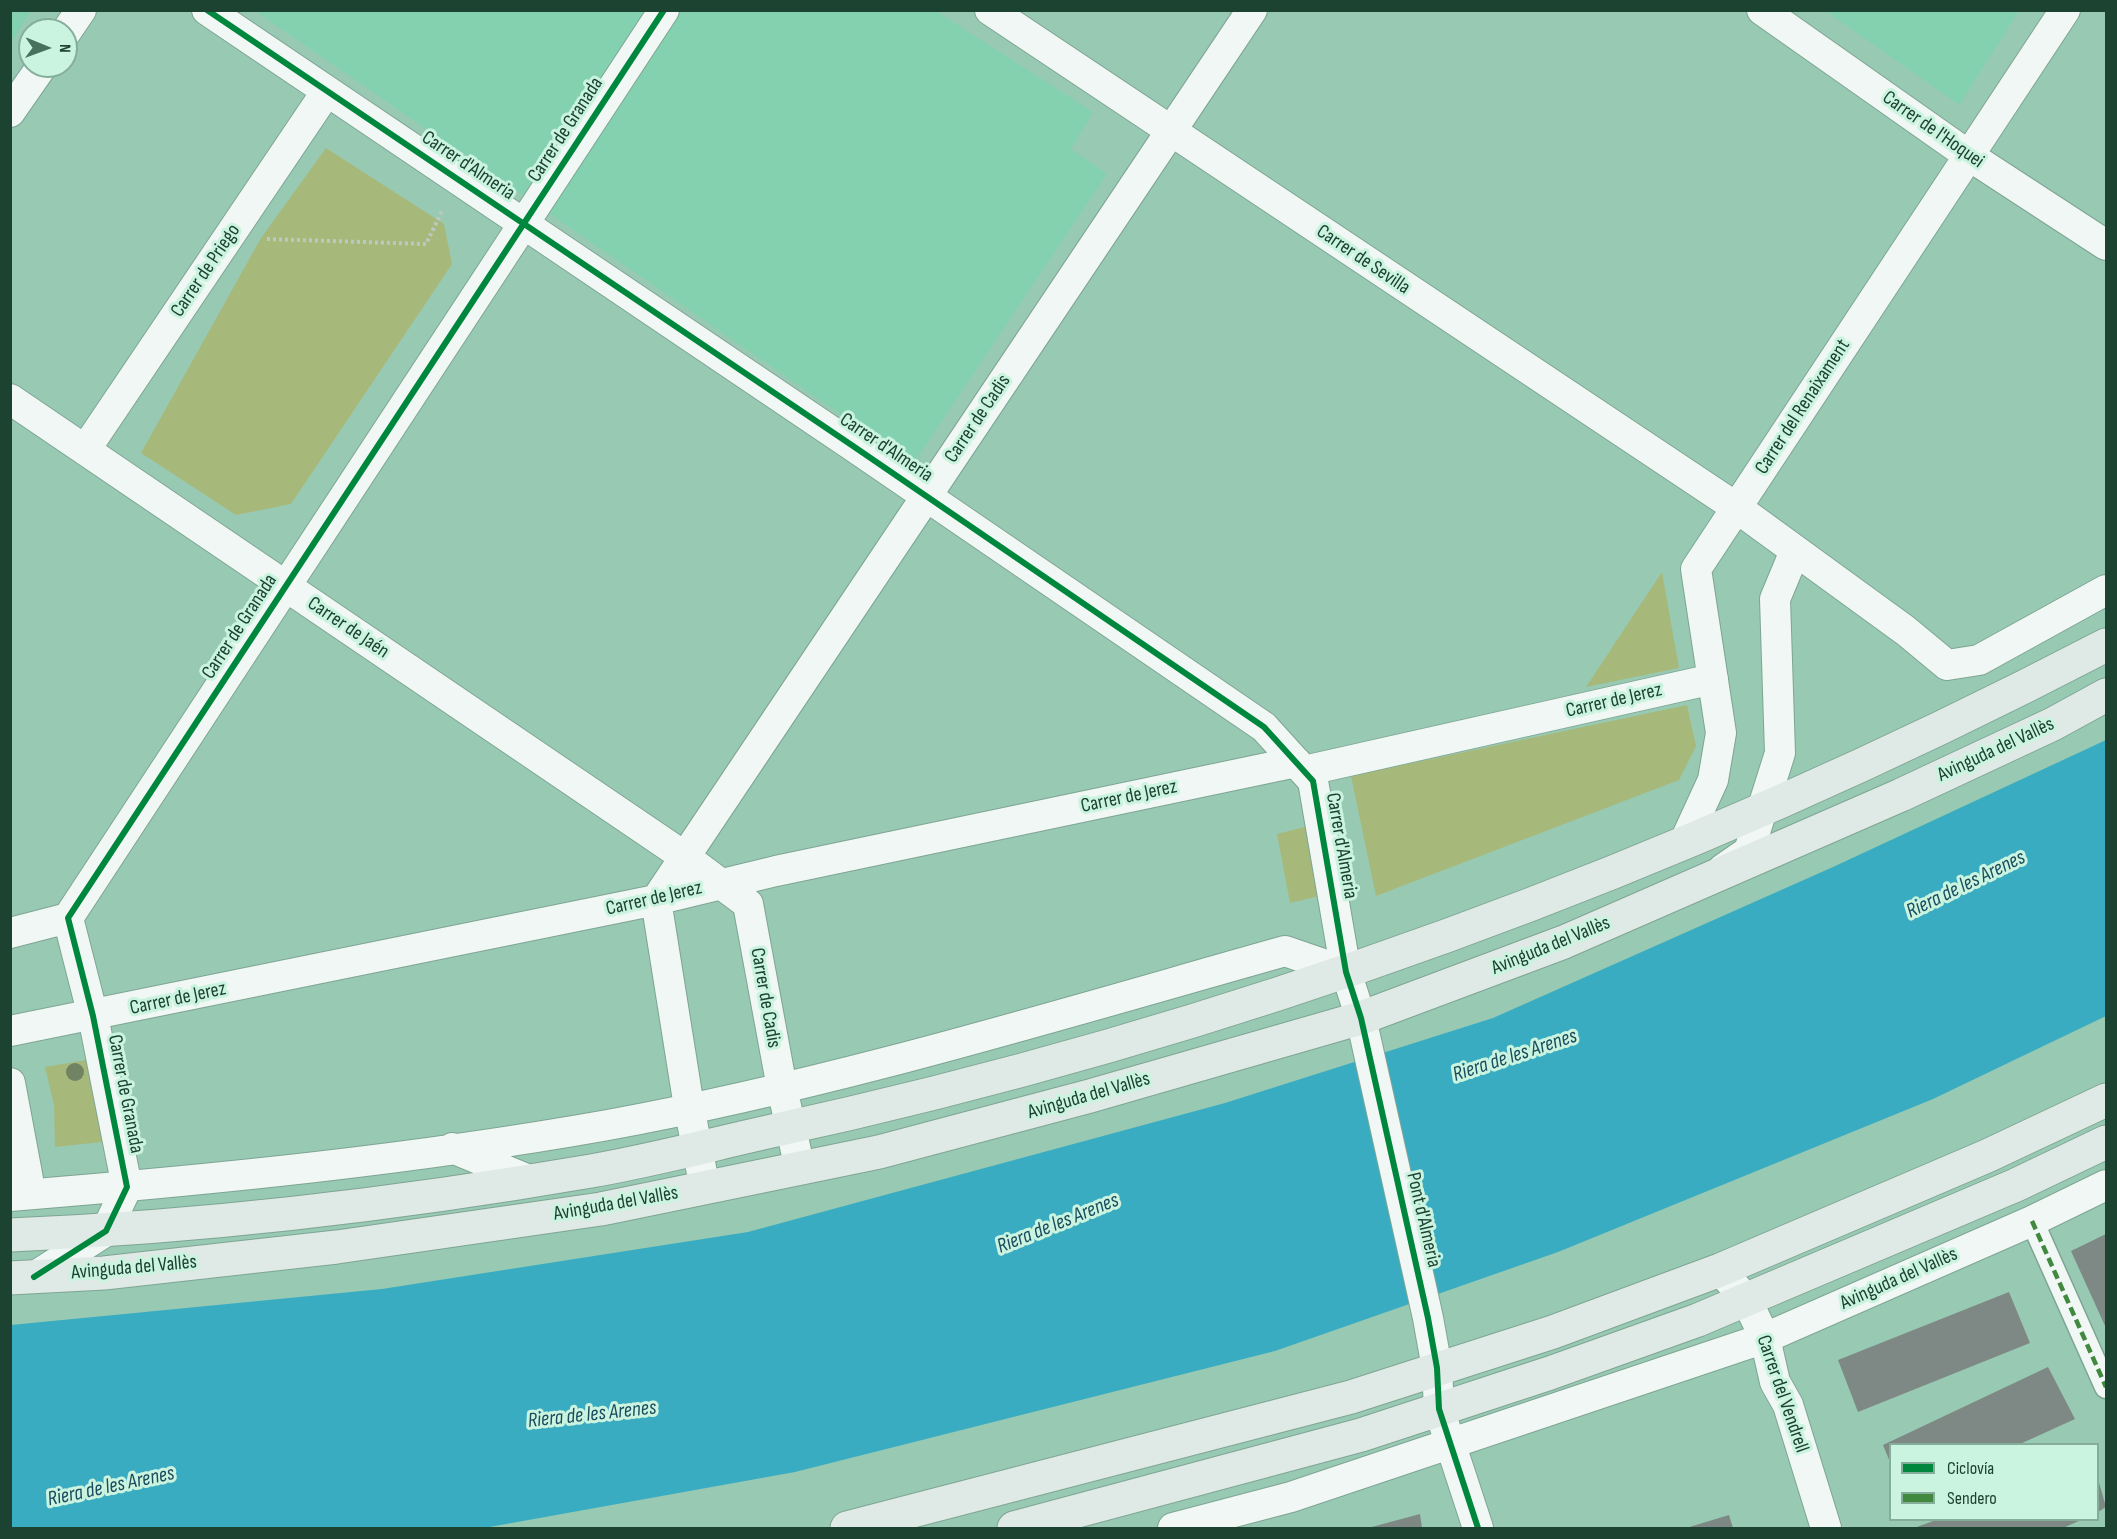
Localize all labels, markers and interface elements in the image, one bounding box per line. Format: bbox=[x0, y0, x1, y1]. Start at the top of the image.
north arrow bbox=[18, 18, 78, 78]
text: N bbox=[55, 44, 74, 53]
street label: Carrer de Granada bbox=[523, 73, 609, 187]
street label: Carrer de l'Hoquei bbox=[1878, 86, 1988, 174]
street label: Carrer d'Almeria bbox=[417, 126, 519, 206]
street label: Carrer de Priego bbox=[166, 220, 246, 322]
street label: Carrer de Sevilla bbox=[1312, 220, 1414, 300]
street label: Carrer del Renaixament bbox=[1750, 335, 1856, 479]
street label: Carrer de Cadis bbox=[940, 370, 1016, 468]
street label: Carrer d'Almeria bbox=[835, 408, 937, 488]
street label: Carrer de Granada bbox=[197, 570, 283, 684]
street label: Carrer de Jaén bbox=[303, 592, 393, 664]
street label: Carrer de Jerez bbox=[1564, 678, 1664, 724]
street label: Avinguda del Vallès bbox=[1934, 713, 2058, 787]
street label: Carrer de Jerez bbox=[1079, 775, 1179, 819]
street label: Carrer d'Almeria bbox=[1320, 791, 1362, 901]
water label: Riera de les Arenes bbox=[1902, 845, 2030, 925]
street label: Carrer de Jerez bbox=[604, 876, 704, 922]
street label: Avinguda del Vallès bbox=[1488, 911, 1614, 981]
street label: Carrer de Cadis bbox=[744, 946, 786, 1050]
street label: Carrer de Jerez bbox=[128, 977, 228, 1021]
water label: Riera de les Arenes bbox=[1450, 1024, 1580, 1088]
street label: Carrer de Granada bbox=[102, 1033, 148, 1155]
street label: Avinguda del Vallès bbox=[1025, 1067, 1153, 1125]
street label: Pont d'Almeria bbox=[1400, 1170, 1446, 1270]
street label: Avinguda del Vallès bbox=[552, 1181, 680, 1227]
water label: Riera de les Arenes bbox=[993, 1188, 1123, 1260]
street label: Avinguda del Vallès bbox=[1837, 1242, 1961, 1316]
street label: Avinguda del Vallès bbox=[70, 1251, 198, 1285]
street label: Carrer del Vendrell bbox=[1751, 1332, 1813, 1456]
water label: Riera de les Arenes bbox=[527, 1396, 657, 1434]
legend bbox=[1889, 1443, 2099, 1521]
text: Ciclovía bbox=[1947, 1458, 1994, 1479]
water label: Riera de les Arenes bbox=[45, 1461, 177, 1513]
text: Sendero bbox=[1947, 1488, 1997, 1509]

